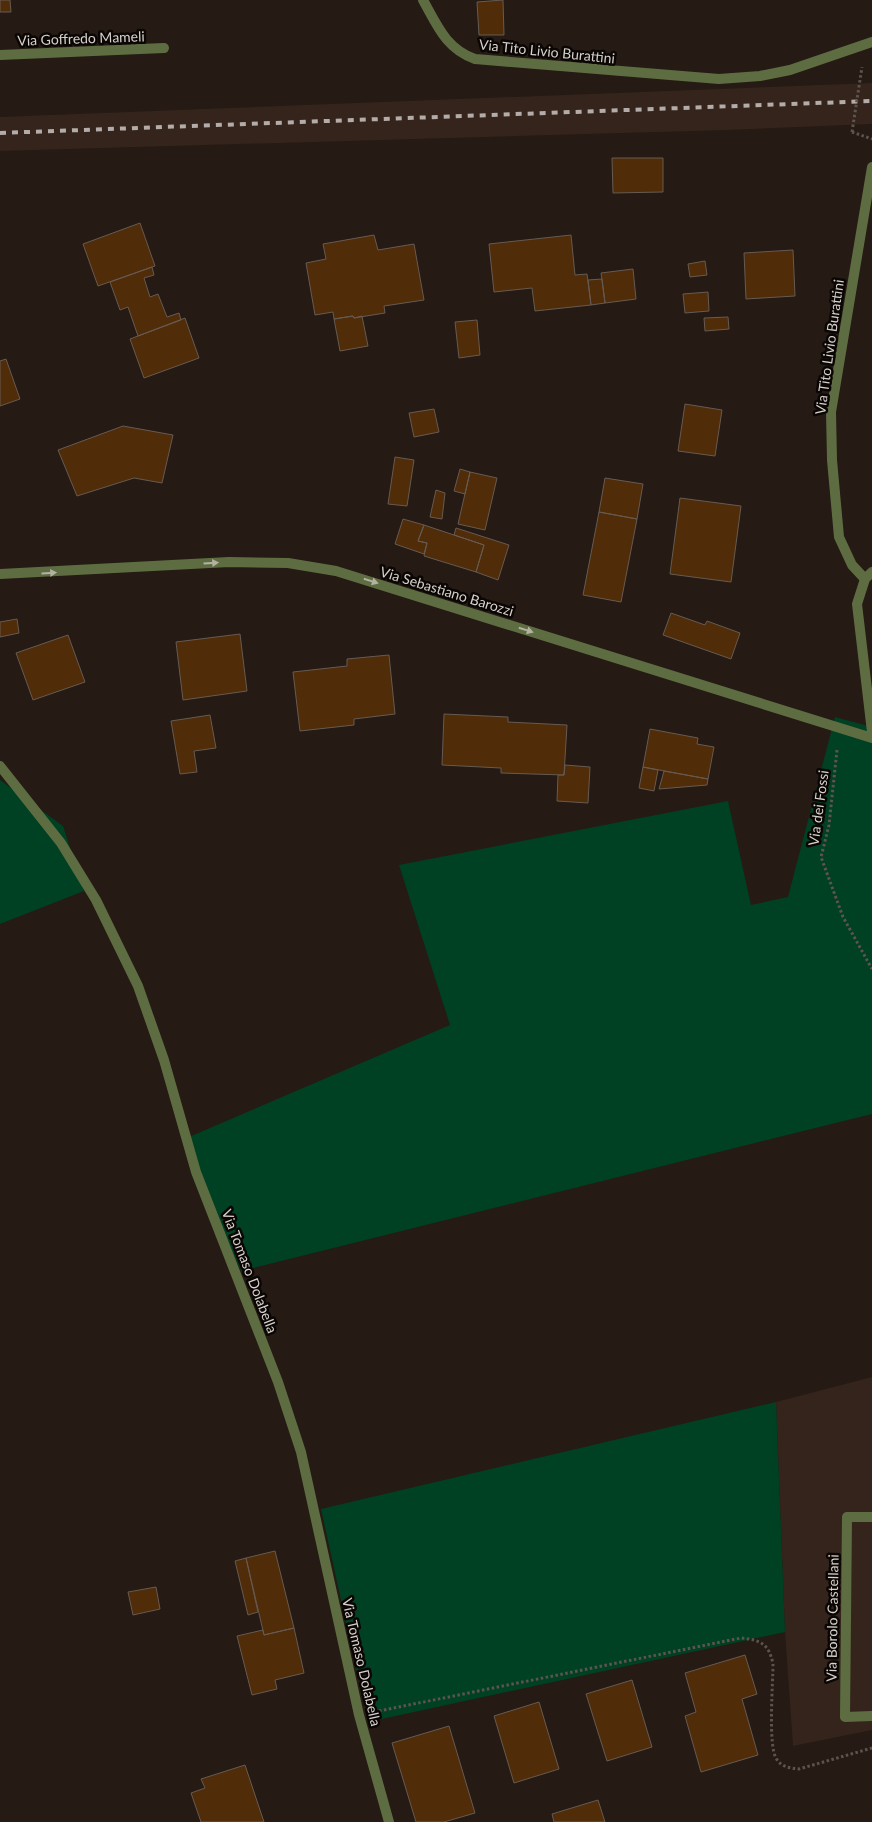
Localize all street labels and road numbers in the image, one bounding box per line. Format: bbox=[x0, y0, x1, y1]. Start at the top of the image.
street label: Via Goffredo Mameli bbox=[17, 27, 145, 49]
street label: Via Tito Livio Burattini bbox=[478, 35, 616, 67]
street label: Via Tito Livio Burattini bbox=[811, 278, 847, 416]
street label: Via Sebastiano Barozzi bbox=[378, 563, 516, 619]
street label: Via dei Fossi bbox=[804, 769, 832, 847]
street label: Via Tomaso Dolabella bbox=[219, 1207, 281, 1335]
street label: Via Borolo Castellani bbox=[822, 1554, 842, 1682]
street label: Via Tomaso Dolabella bbox=[339, 1596, 385, 1728]

